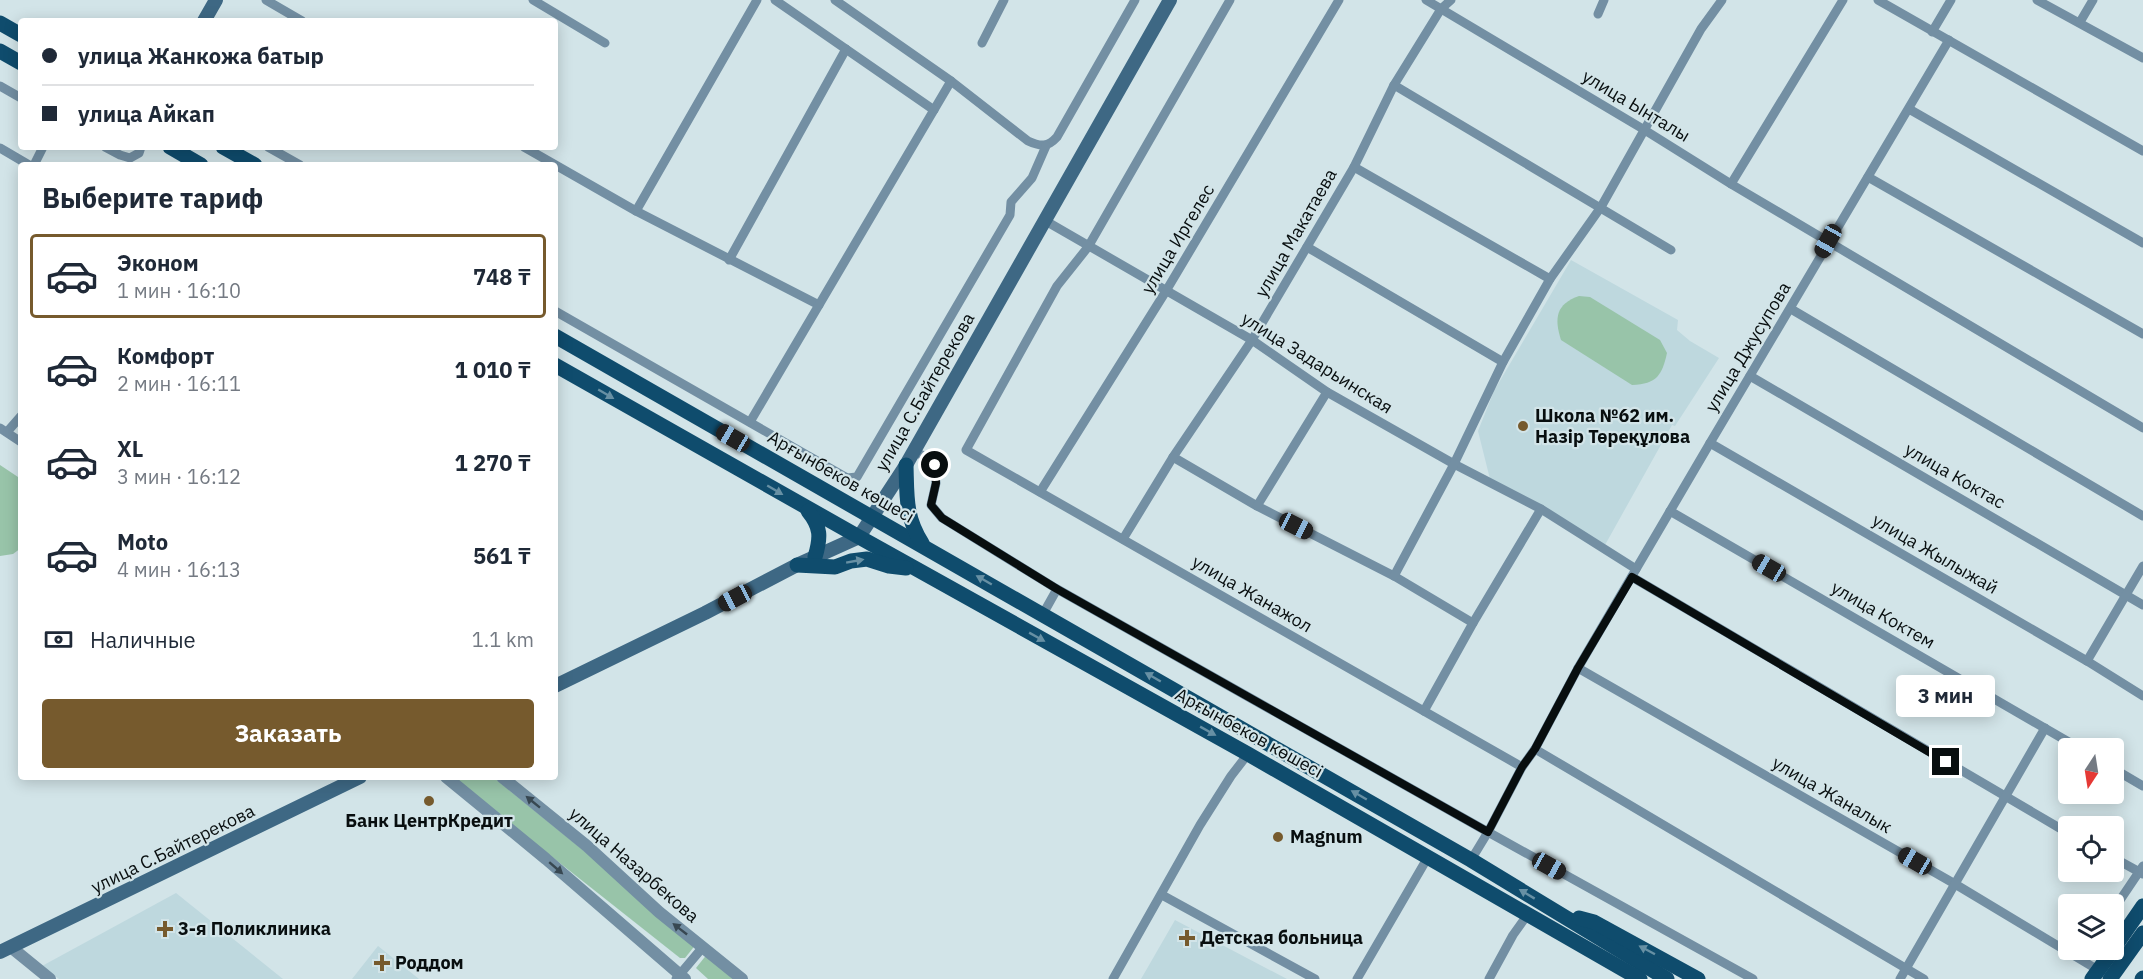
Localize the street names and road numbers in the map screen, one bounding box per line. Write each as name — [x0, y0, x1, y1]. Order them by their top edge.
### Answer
street label: улица Ынталы — [1578, 64, 1694, 147]
street label: улица Макатаева — [1249, 164, 1342, 301]
street label: улица Иргелес — [1136, 180, 1219, 298]
street label: улица Джусупова — [1700, 277, 1796, 416]
street label: улица Задарьинская — [1237, 307, 1397, 418]
street label: улица С.Байтерекова — [870, 308, 980, 475]
street label: Арғынбеков көшесі — [764, 425, 919, 528]
street label: улица Коктас — [1901, 437, 2010, 514]
street label: улица Жылыжай — [1868, 508, 2002, 599]
street label: улица Жанажол — [1188, 550, 1317, 637]
street label: улица Коктем — [1827, 576, 1939, 654]
street label: Арғынбеков көшесі — [1171, 682, 1327, 783]
street label: улица Жаналык — [1768, 751, 1896, 838]
street label: улица С.Байтерекова — [87, 799, 259, 898]
street label: улица Назарбекова — [565, 802, 704, 928]

